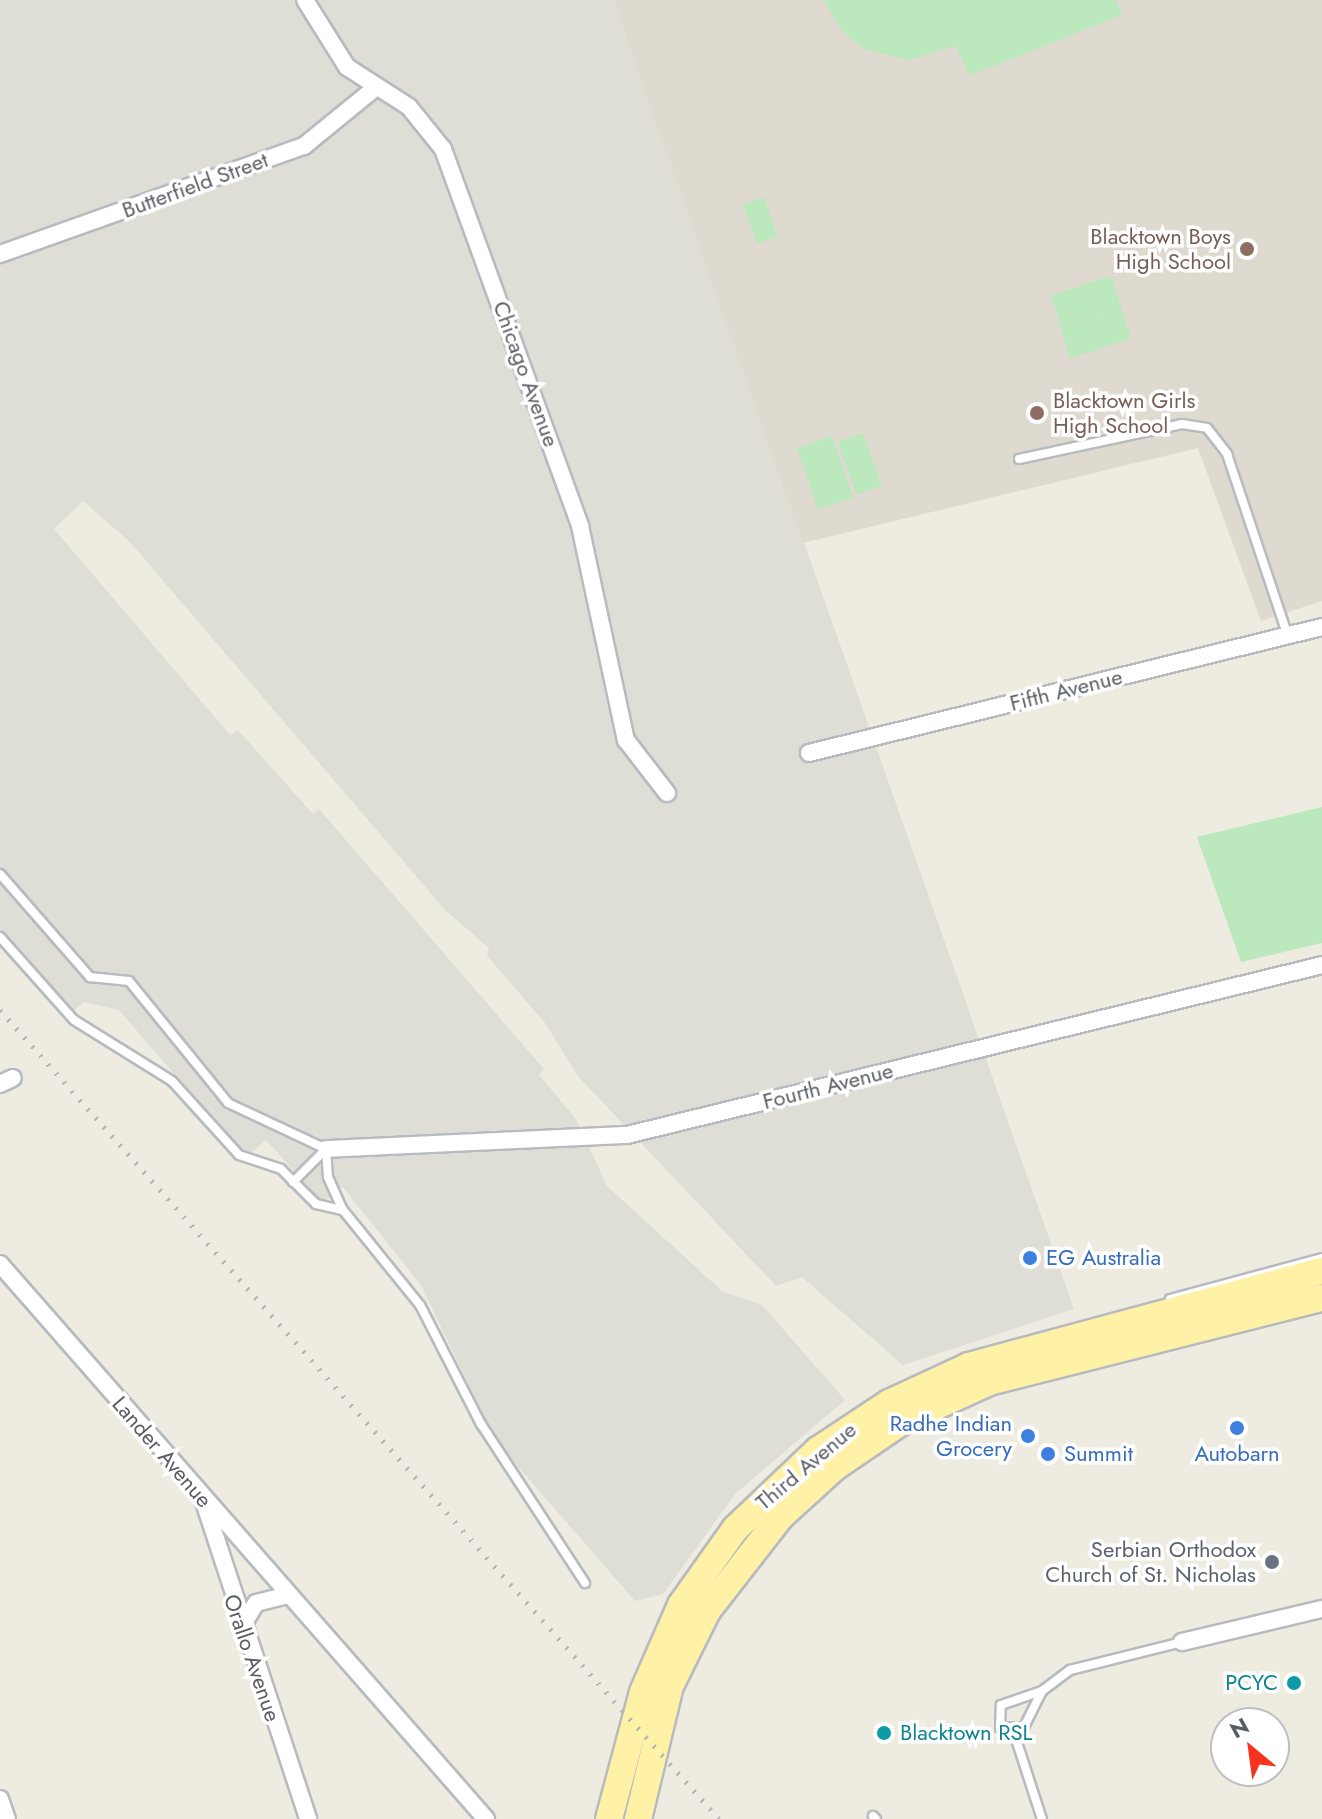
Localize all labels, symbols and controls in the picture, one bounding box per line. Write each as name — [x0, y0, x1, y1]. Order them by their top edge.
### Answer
street label: Butterfield Street — [118, 146, 272, 224]
place label: Blacktown Boys High School — [1090, 223, 1231, 274]
marker: Blacktown Boys High School — [1238, 240, 1256, 258]
street label: Chicago Avenue — [487, 298, 565, 450]
place label: Blacktown Girls High School — [1053, 387, 1195, 438]
marker: Blacktown Girls High School — [1028, 404, 1046, 422]
street label: Fifth Avenue — [1007, 663, 1125, 717]
street label: Fourth Avenue — [760, 1057, 896, 1115]
place label: EG Australia — [1046, 1245, 1161, 1271]
marker: EG Australia — [1021, 1249, 1039, 1267]
street label: Lander Avenue — [107, 1391, 217, 1513]
place label: Radhe Indian Grocery — [890, 1410, 1012, 1462]
street label: Third Avenue — [751, 1416, 861, 1516]
marker: Autobarn — [1228, 1419, 1246, 1437]
marker: Radhe Indian Grocery — [1019, 1427, 1037, 1445]
place label: Summit — [1064, 1441, 1133, 1467]
place label: Autobarn — [1194, 1441, 1280, 1467]
marker: Summit — [1039, 1445, 1057, 1463]
place label: Serbian Orthodox Church of St. Nicholas — [1045, 1536, 1256, 1588]
marker: Serbian Orthodox Church of St. Nicholas — [1263, 1553, 1281, 1571]
street label: Orallo Avenue — [218, 1591, 286, 1725]
place label: PCYC — [1225, 1670, 1278, 1696]
marker: PCYC — [1285, 1674, 1303, 1692]
north arrow — [1210, 1707, 1290, 1787]
text: N — [1224, 1710, 1255, 1746]
place label: Blacktown RSL — [900, 1720, 1032, 1746]
marker: Blacktown RSL — [875, 1724, 893, 1742]

